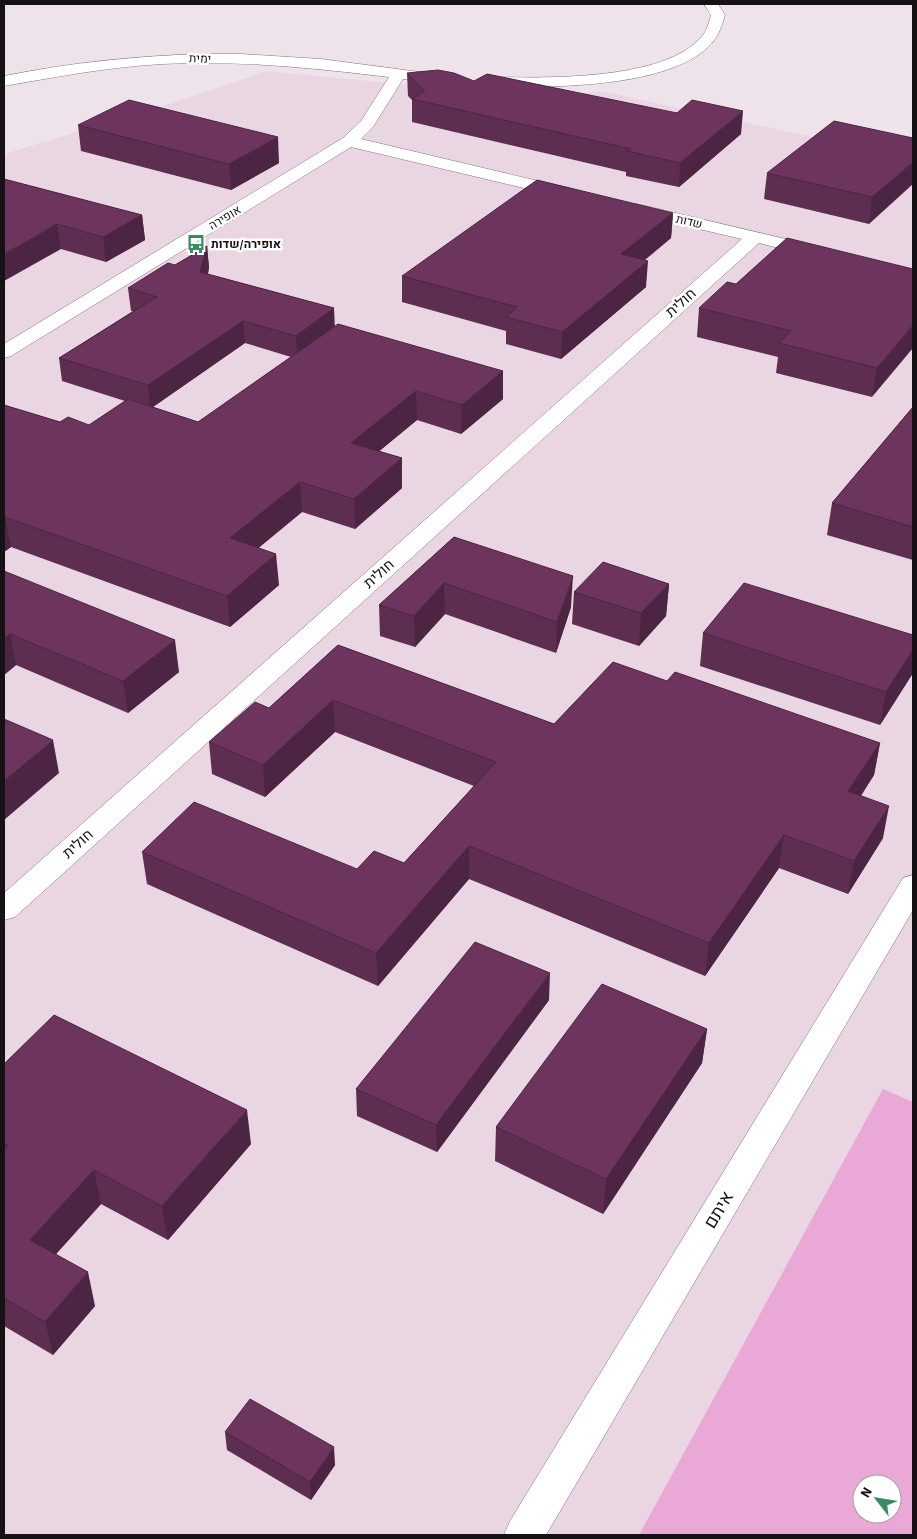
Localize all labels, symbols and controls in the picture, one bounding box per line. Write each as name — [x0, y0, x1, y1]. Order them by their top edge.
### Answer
street label: ימית — [189, 50, 211, 68]
street label: אופירה — [205, 201, 245, 234]
street label: שדות — [674, 211, 704, 233]
bus stop icon: אופירה/שדות — [185, 233, 207, 255]
place label: אופירה/שדות — [211, 236, 281, 253]
street label: חולית — [661, 283, 701, 323]
street label: חולית — [359, 554, 399, 594]
street label: חולית — [58, 824, 98, 864]
street label: איתם — [698, 1187, 740, 1233]
north arrow — [852, 1474, 902, 1524]
text: N — [856, 1484, 878, 1502]

